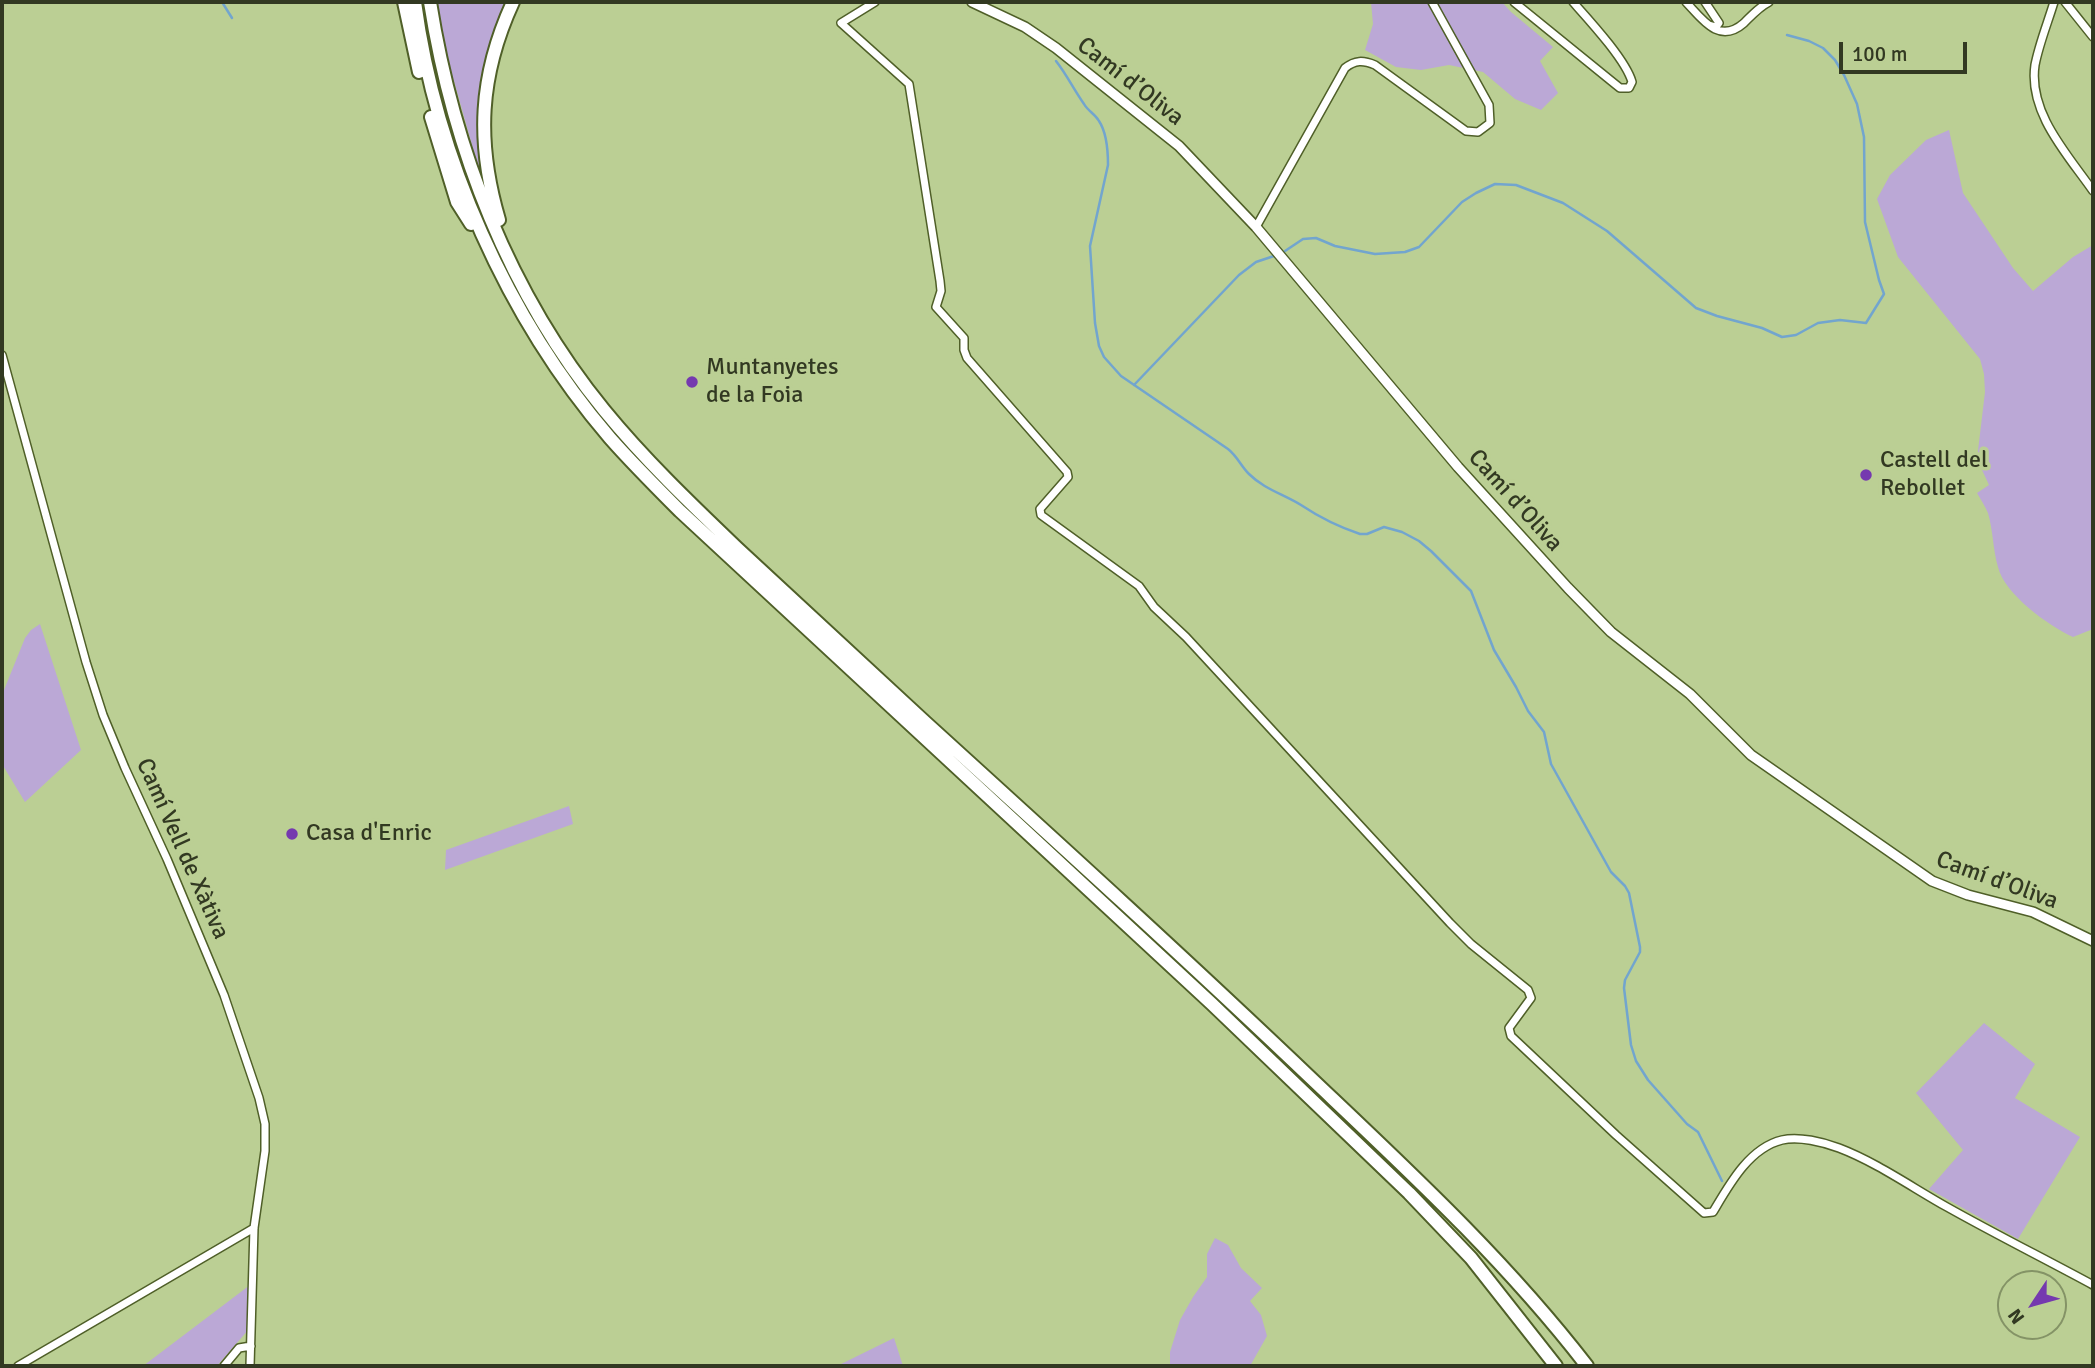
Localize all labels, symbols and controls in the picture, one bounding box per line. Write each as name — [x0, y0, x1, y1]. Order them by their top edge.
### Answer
scale bar — [1843, 28, 1971, 72]
street label: Camí d’Oliva — [1071, 31, 1189, 133]
text: 100 m — [1852, 41, 1907, 67]
place label: Muntanyetes de la Foia — [706, 354, 839, 410]
marker: Muntanyetes de la Foia — [684, 374, 700, 390]
street label: Camí d’Oliva — [1462, 444, 1568, 558]
place label: Castell del Rebollet — [1880, 447, 1988, 503]
marker: Castell del Rebollet — [1858, 467, 1874, 483]
street label: Camí Vell de Xàtiva — [129, 754, 235, 944]
place label: Casa d'Enric — [306, 820, 432, 848]
marker: Casa d'Enric — [284, 826, 300, 842]
street label: Camí d’Oliva — [1932, 846, 2062, 916]
north arrow — [1997, 1270, 2067, 1340]
text: N — [2003, 1304, 2030, 1329]

